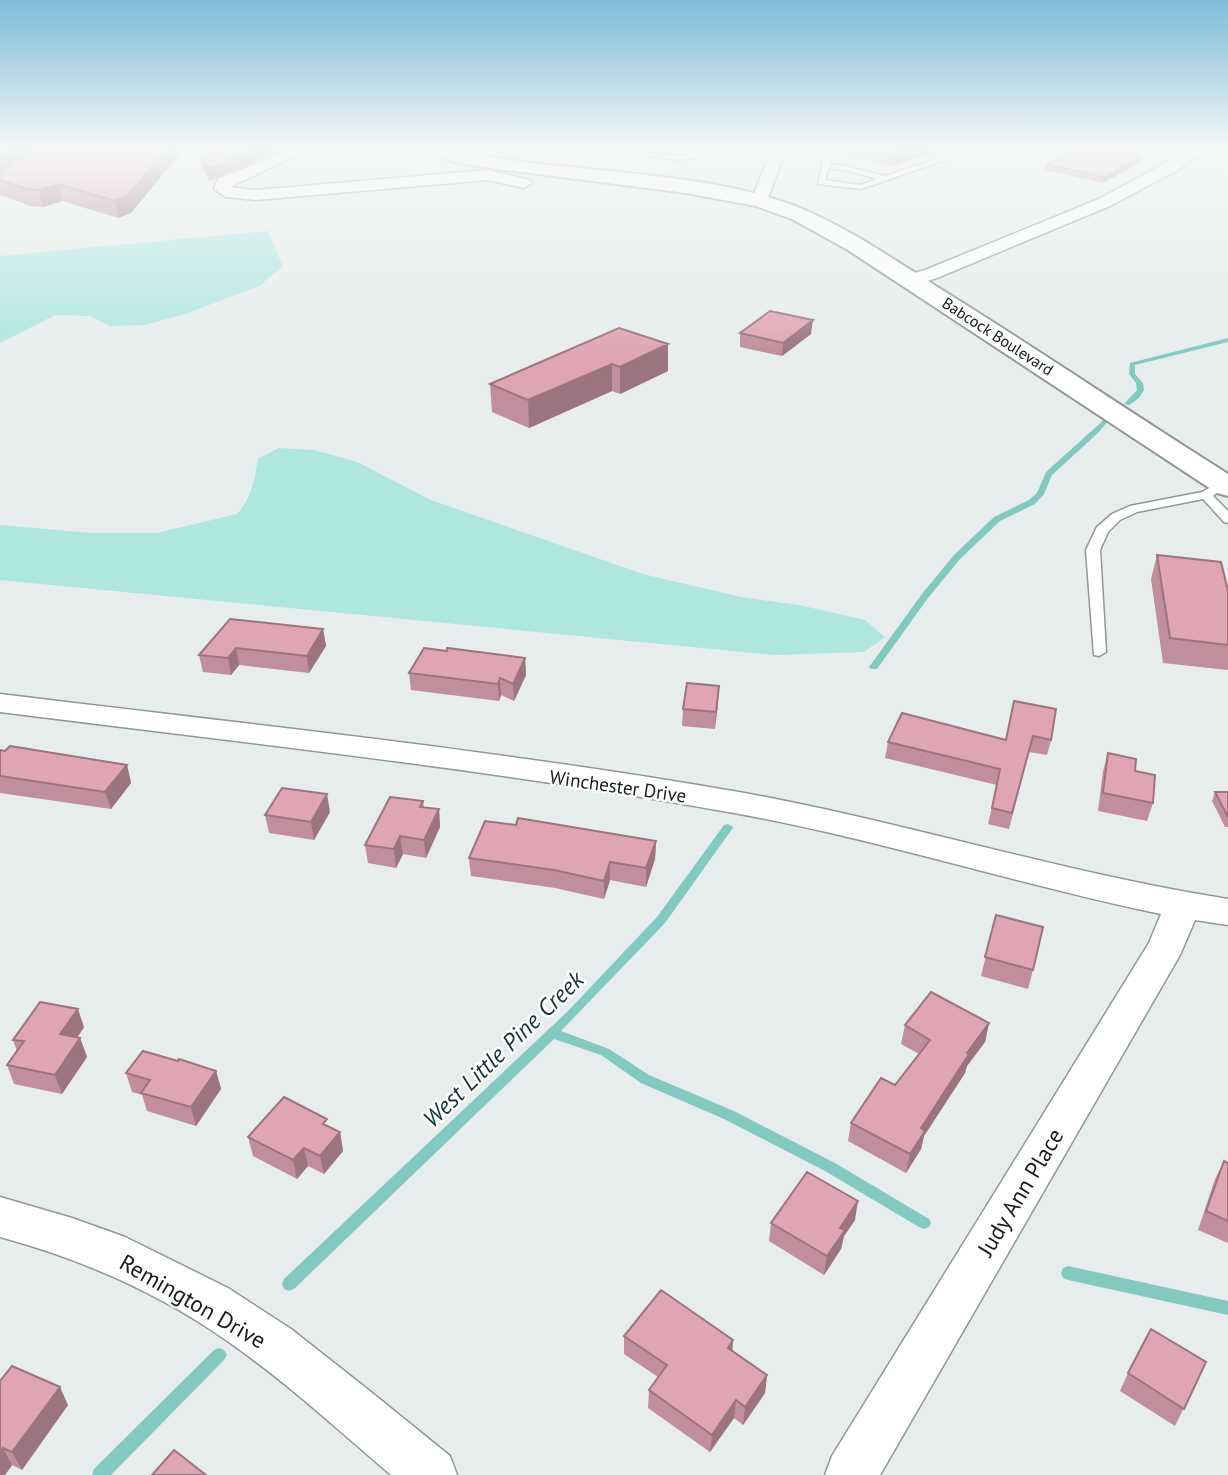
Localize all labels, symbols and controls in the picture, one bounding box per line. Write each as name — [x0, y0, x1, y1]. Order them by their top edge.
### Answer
street label: Babcock Boulevard — [939, 293, 1057, 379]
street label: Winchester Drive — [548, 765, 688, 807]
water label: West Little Pine Creek — [416, 963, 591, 1134]
street label: Judy Ann Place — [970, 1123, 1070, 1262]
street label: Remington Drive — [115, 1247, 271, 1355]

